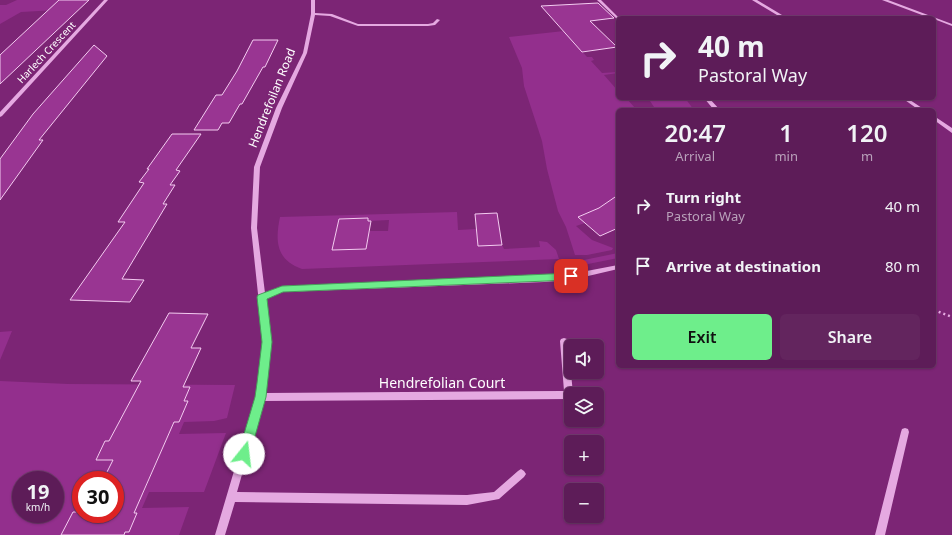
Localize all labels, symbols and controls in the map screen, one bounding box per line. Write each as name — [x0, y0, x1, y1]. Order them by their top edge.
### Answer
street label: Harlech Crescent — [14, 18, 79, 86]
text: 40 m — [698, 27, 765, 65]
icon: right — [632, 32, 684, 84]
street label: Hendrefoilan Road — [244, 46, 299, 150]
text: Pastoral Way — [698, 63, 807, 87]
text: 20:47 — [664, 116, 726, 149]
text: 1 — [779, 116, 793, 149]
text: 120 — [846, 116, 888, 149]
text: Arrival — [675, 147, 715, 165]
text: min — [774, 147, 798, 165]
text: m — [861, 147, 873, 165]
text: Turn right — [666, 187, 741, 207]
icon: right — [632, 195, 654, 217]
text: 40 m — [885, 196, 920, 216]
text: Pastoral Way — [666, 207, 745, 225]
icon: arrive — [632, 255, 654, 277]
text: Arrive at destination — [666, 256, 821, 276]
text: 80 m — [885, 256, 920, 276]
pin — [554, 259, 588, 293]
icon: arrive — [560, 265, 582, 287]
button: Exit — [632, 314, 772, 360]
button: Share — [780, 314, 920, 360]
map controls — [564, 339, 604, 523]
button: sound — [564, 339, 604, 379]
street label: Hendrefolian Court — [379, 373, 505, 392]
button: layers — [564, 387, 604, 427]
position arrow — [223, 433, 265, 475]
button: + — [564, 435, 604, 475]
speed limit sign: 30 — [72, 471, 124, 523]
text: 19 — [27, 478, 49, 505]
button: − — [564, 483, 604, 523]
text: km/h — [26, 500, 50, 514]

